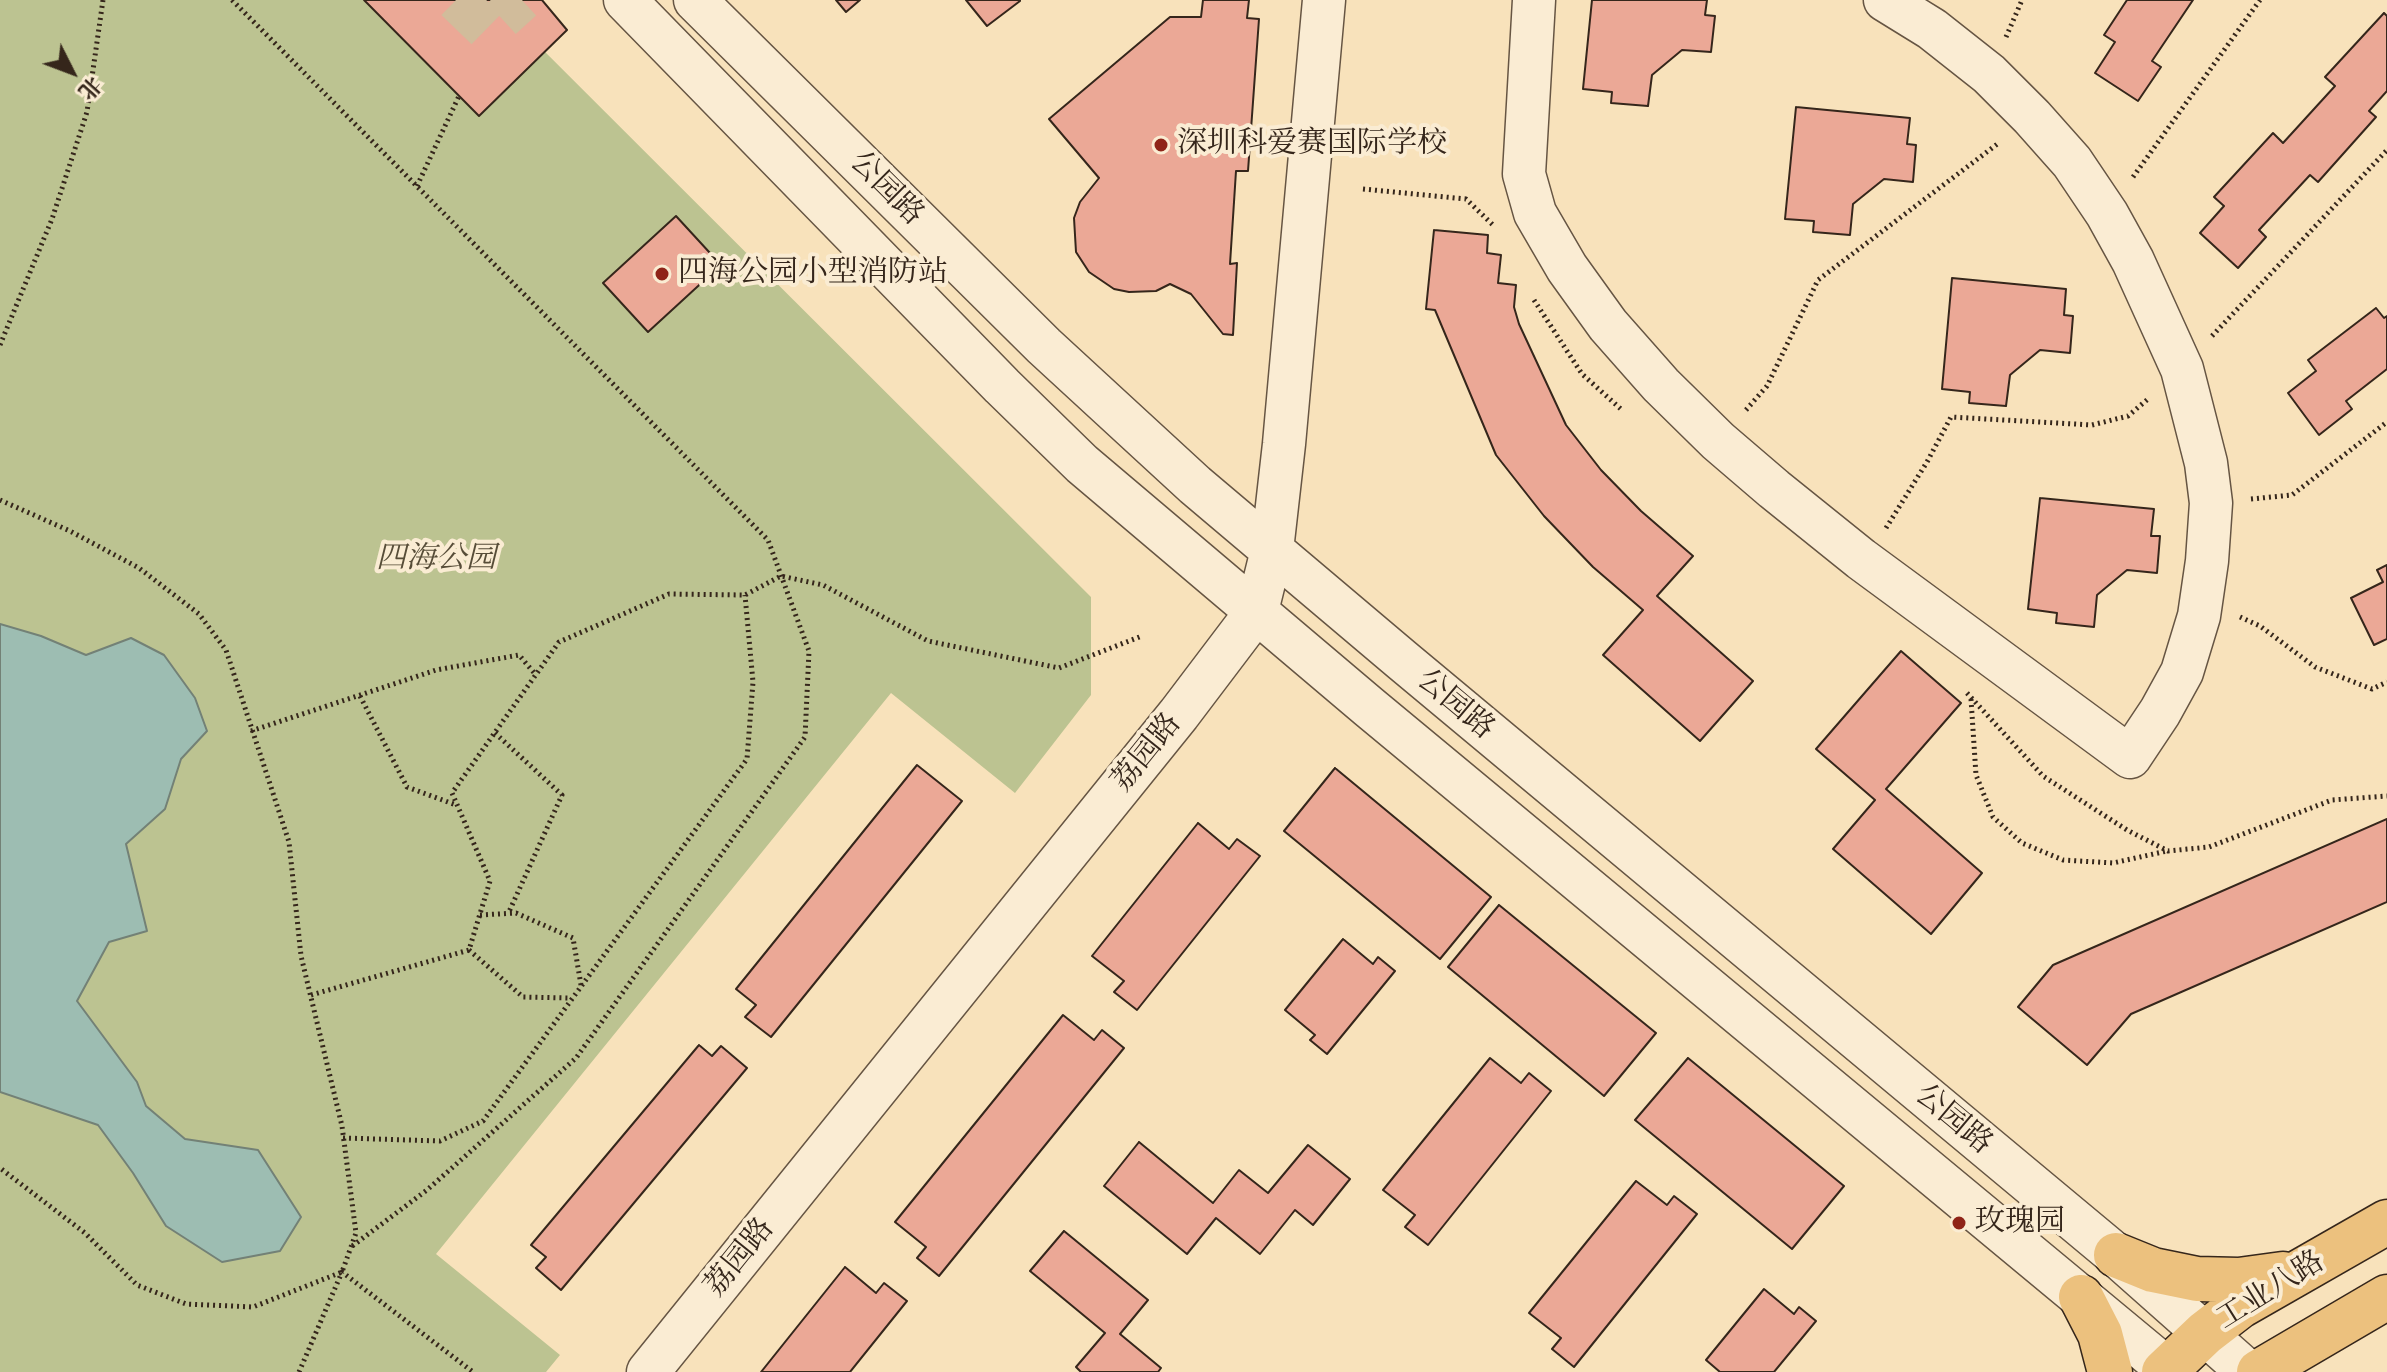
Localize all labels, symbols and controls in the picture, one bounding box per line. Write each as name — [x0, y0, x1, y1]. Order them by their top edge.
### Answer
north arrow — [32, 32, 112, 112]
text: 北 — [73, 71, 107, 105]
place label: 深圳科爱赛国际学校 — [1177, 127, 1447, 163]
marker: 深圳科爱赛国际学校 — [1152, 136, 1170, 154]
street label: 公园路 — [841, 144, 931, 234]
place label: 四海公园小型消防站 — [678, 256, 948, 292]
marker: 四海公园小型消防站 — [653, 265, 671, 283]
park label: 四海公园 — [376, 542, 496, 578]
street label: 公园路 — [1409, 662, 1501, 748]
street label: 荔园路 — [1105, 707, 1189, 799]
street label: 公园路 — [1907, 1077, 1999, 1163]
place label: 玫瑰园 — [1975, 1205, 2065, 1241]
street label: 荔园路 — [698, 1212, 782, 1304]
marker: 玫瑰园 — [1950, 1214, 1968, 1232]
street label: 工业八路 — [2211, 1244, 2331, 1338]

